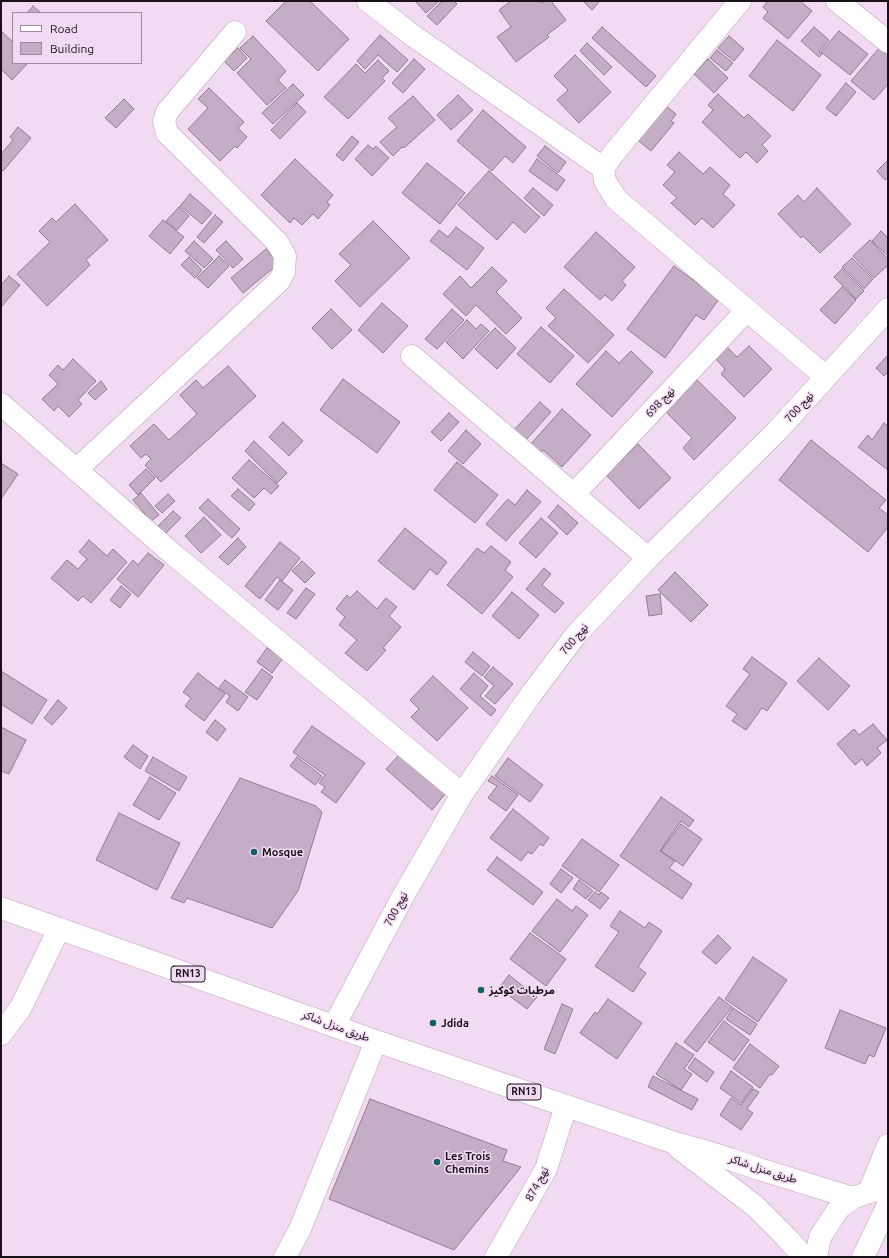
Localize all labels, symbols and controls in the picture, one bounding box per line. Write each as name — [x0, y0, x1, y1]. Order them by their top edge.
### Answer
legend — [12, 12, 142, 64]
text: Road — [50, 22, 78, 35]
text: Building — [50, 42, 94, 55]
street label: نهج 698 — [643, 384, 677, 420]
street label: نهج 700 — [782, 389, 816, 425]
street label: نهج 700 — [557, 621, 591, 657]
place label: Mosque — [262, 845, 303, 859]
marker: Mosque — [249, 847, 259, 857]
street label: نهج 700 — [382, 890, 410, 928]
road number: RN13 — [171, 966, 205, 982]
place label: مرطبات كوكيز — [489, 983, 555, 997]
marker: مرطبات كوكيز — [476, 985, 486, 995]
street label: طريق منزل شاكر — [300, 1008, 372, 1044]
place label: Jdida — [441, 1016, 469, 1030]
marker: Jdida — [428, 1018, 438, 1028]
road number: RN13 — [507, 1084, 541, 1100]
place label: Les Trois Chemins — [445, 1149, 490, 1175]
street label: طريق منزل شاكر — [727, 1152, 799, 1186]
marker: Les Trois Chemins — [432, 1157, 442, 1167]
street label: نهج 874 — [523, 1165, 551, 1203]

